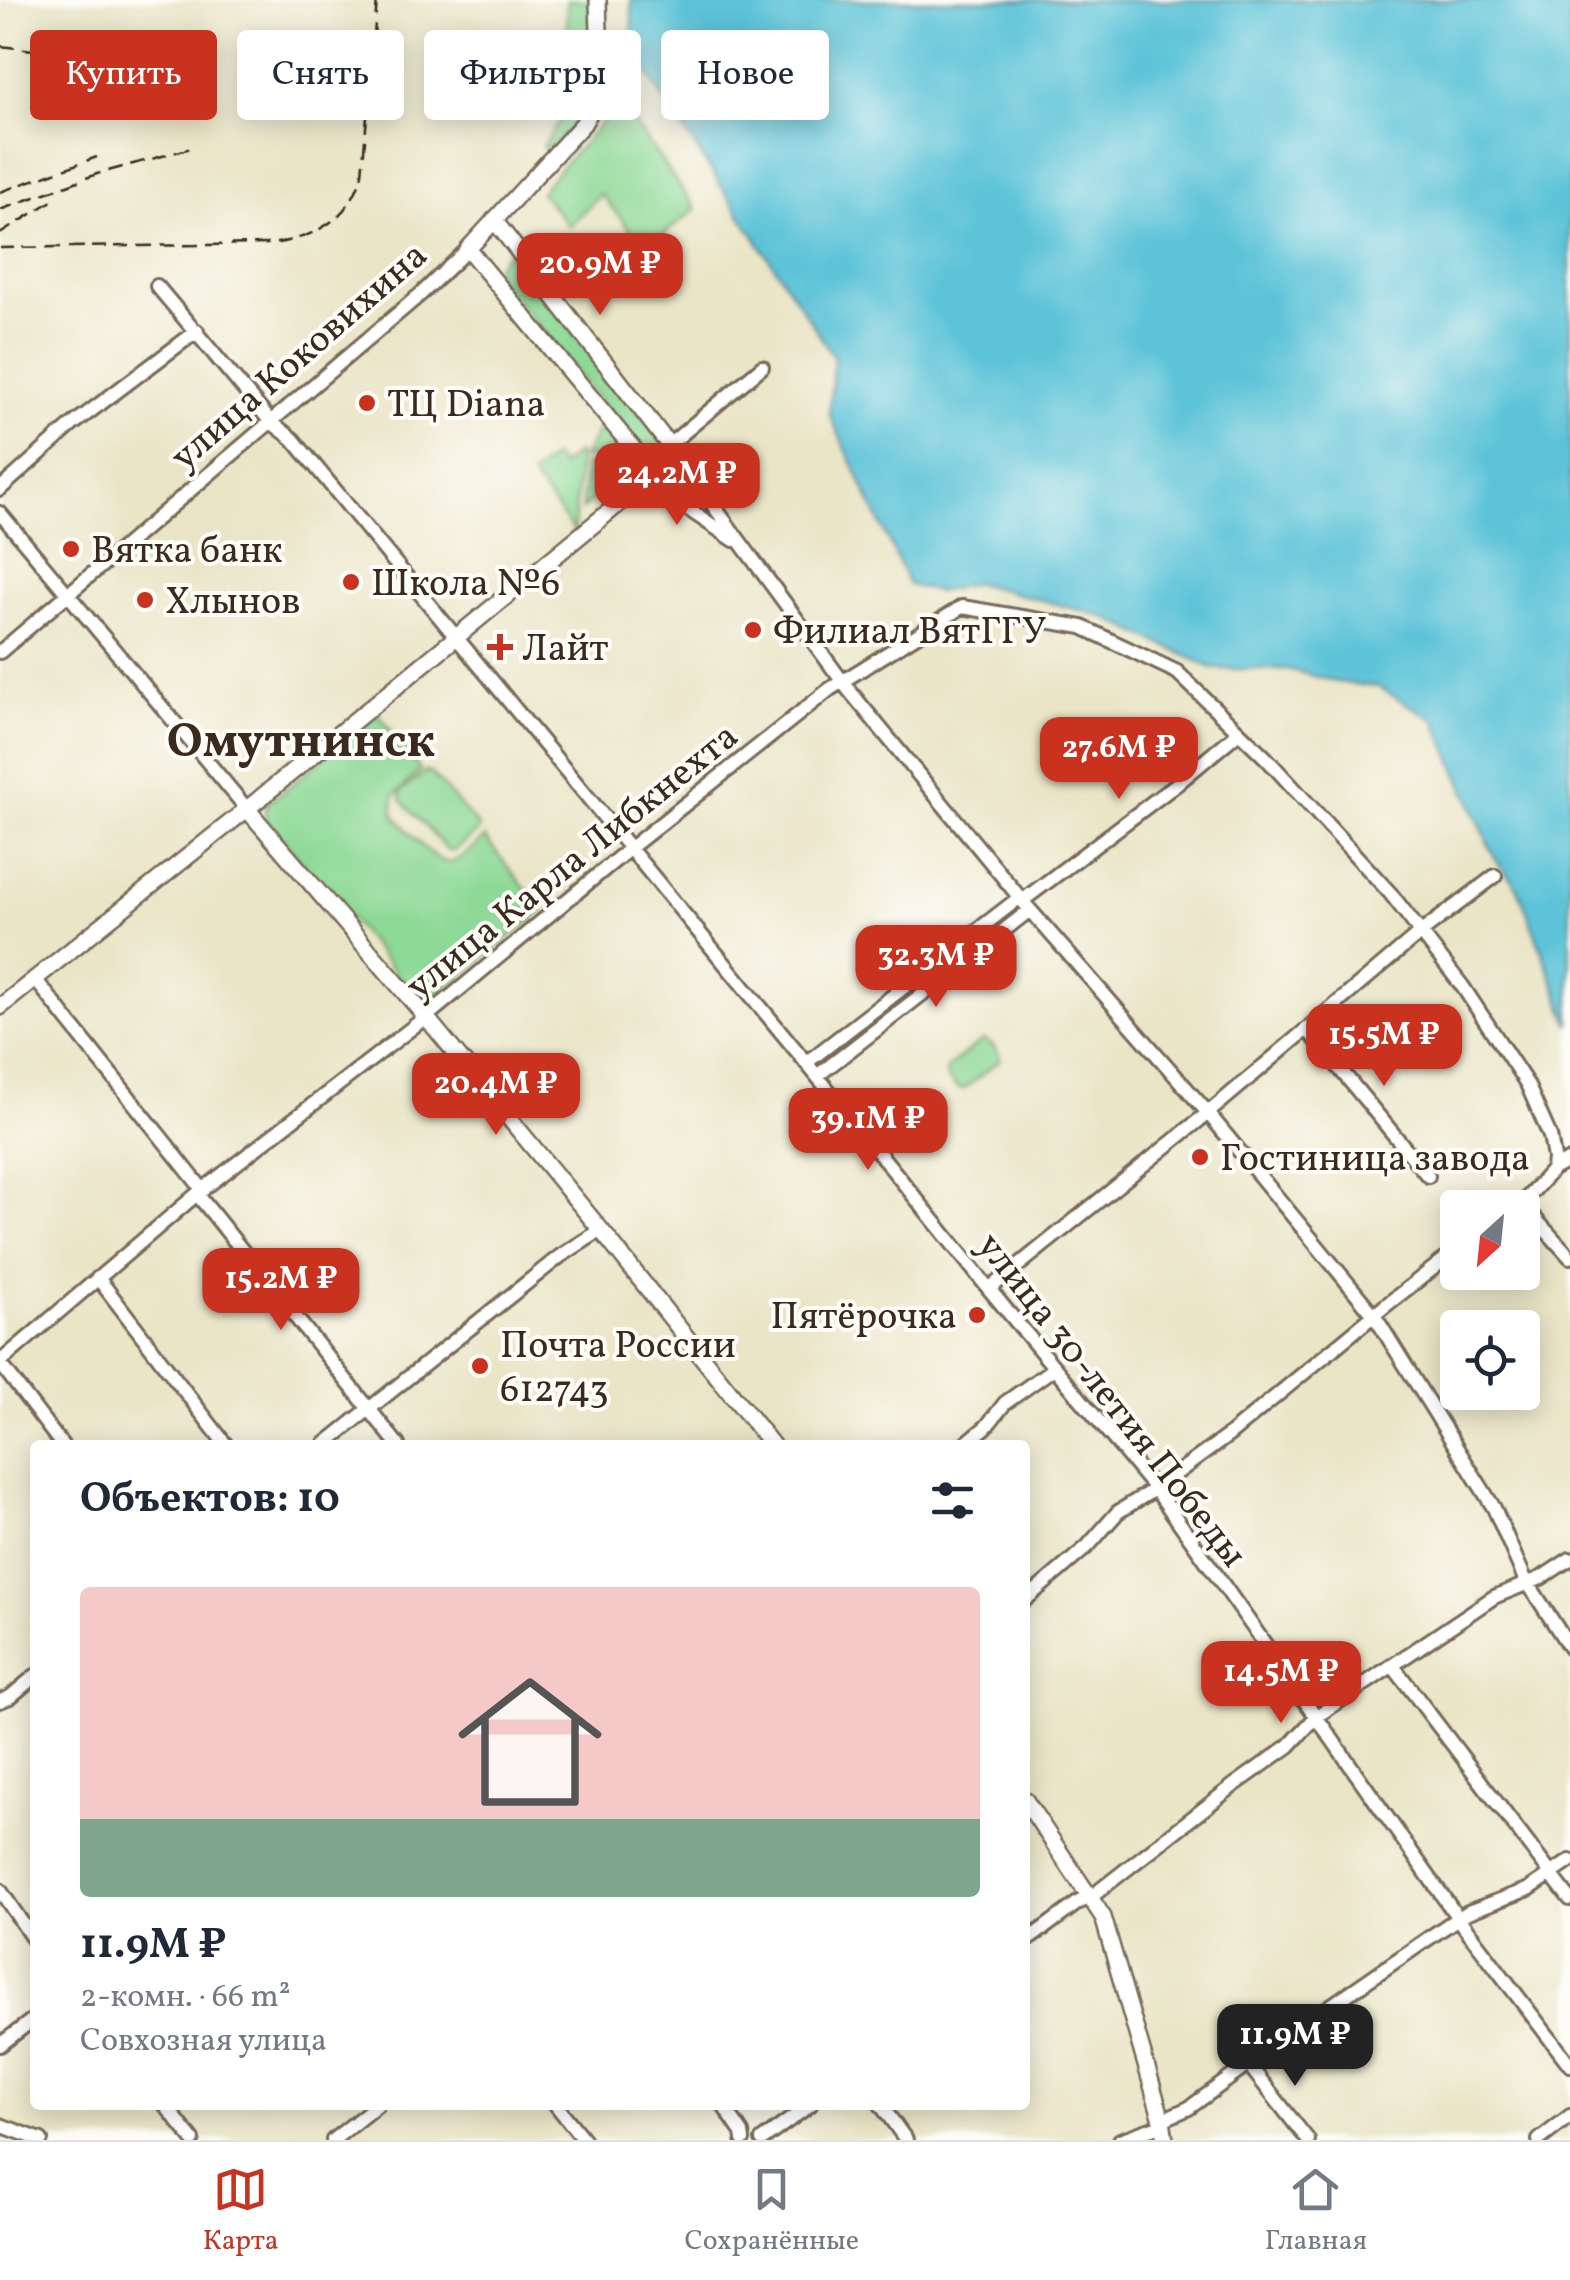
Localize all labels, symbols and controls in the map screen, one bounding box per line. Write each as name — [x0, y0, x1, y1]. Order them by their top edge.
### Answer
chip: Купить — [30, 30, 217, 120]
chip: Снять — [237, 30, 404, 120]
chip: Фильтры — [424, 30, 641, 120]
chip: Новое — [661, 30, 829, 120]
street label: улица Коковихина — [160, 231, 440, 484]
pin: 20.9M ₽ — [508, 233, 692, 318]
text: 20.9M ₽ — [539, 243, 661, 287]
place label: ТЦ Diana — [387, 380, 546, 433]
marker: ТЦ Diana — [356, 392, 378, 414]
pin: 24.2M ₽ — [585, 443, 769, 528]
text: 24.2M ₽ — [617, 453, 737, 497]
place label: Вятка банк — [91, 526, 283, 579]
marker: Вятка банк — [60, 538, 82, 560]
place label: Школа №6 — [371, 559, 560, 612]
marker: Школа №6 — [340, 571, 362, 593]
place label: Хлынов — [165, 577, 301, 630]
marker: Хлынов — [134, 589, 156, 611]
place label: Филиал ВятГГУ — [773, 607, 1047, 660]
marker: Филиал ВятГГУ — [742, 619, 764, 641]
place label: Лайт — [522, 624, 609, 677]
marker: Лайт — [487, 634, 513, 660]
district label: Омутнинск — [167, 710, 435, 777]
street label: улица Карла Либкнехта — [396, 712, 751, 1014]
pin: 27.6M ₽ — [1027, 717, 1211, 802]
text: 27.6M ₽ — [1062, 727, 1176, 771]
pin: 32.3M ₽ — [844, 925, 1028, 1010]
text: 32.3M ₽ — [877, 935, 995, 979]
pin: 15.5M ₽ — [1292, 1004, 1476, 1089]
text: 15.5M ₽ — [1328, 1014, 1440, 1058]
pin: 20.4M ₽ — [404, 1053, 588, 1138]
text: 20.4M ₽ — [434, 1063, 558, 1107]
pin: 39.1M ₽ — [776, 1088, 960, 1173]
text: 39.1M ₽ — [811, 1098, 925, 1142]
place label: Гостиница завода — [1220, 1134, 1530, 1187]
marker: Гостиница завода — [1189, 1146, 1211, 1168]
north arrow — [1440, 1190, 1540, 1290]
map controls — [1440, 1190, 1540, 1410]
street label: улица 30-летия Победы — [963, 1223, 1258, 1580]
pin: 15.2M ₽ — [189, 1248, 373, 1333]
text: 15.2M ₽ — [224, 1258, 338, 1302]
place label: Пятёрочка — [771, 1292, 957, 1345]
marker: Пятёрочка — [966, 1304, 988, 1326]
button: locate — [1440, 1310, 1540, 1410]
place label: Почта России 612743 — [500, 1321, 736, 1418]
marker: Почта России 612743 — [469, 1355, 491, 1377]
text: Объектов: 10 — [80, 1471, 340, 1530]
icon: filters — [925, 1473, 980, 1528]
pin: 14.5M ₽ — [1189, 1641, 1373, 1726]
text: 14.5M ₽ — [1223, 1651, 1339, 1695]
icon: home — [440, 1652, 620, 1832]
text: 11.9M ₽ — [80, 1917, 227, 1976]
text: 2-комн. · 66 m² — [80, 1976, 291, 2020]
pin: 11.9M ₽ — [1203, 2004, 1387, 2089]
text: 11.9M ₽ — [1239, 2014, 1351, 2058]
text: Совхозная улица — [80, 2020, 327, 2064]
tab: Карта — [203, 2162, 279, 2261]
tab: Сохранённые — [684, 2162, 859, 2261]
tab: Главная — [1265, 2162, 1367, 2261]

